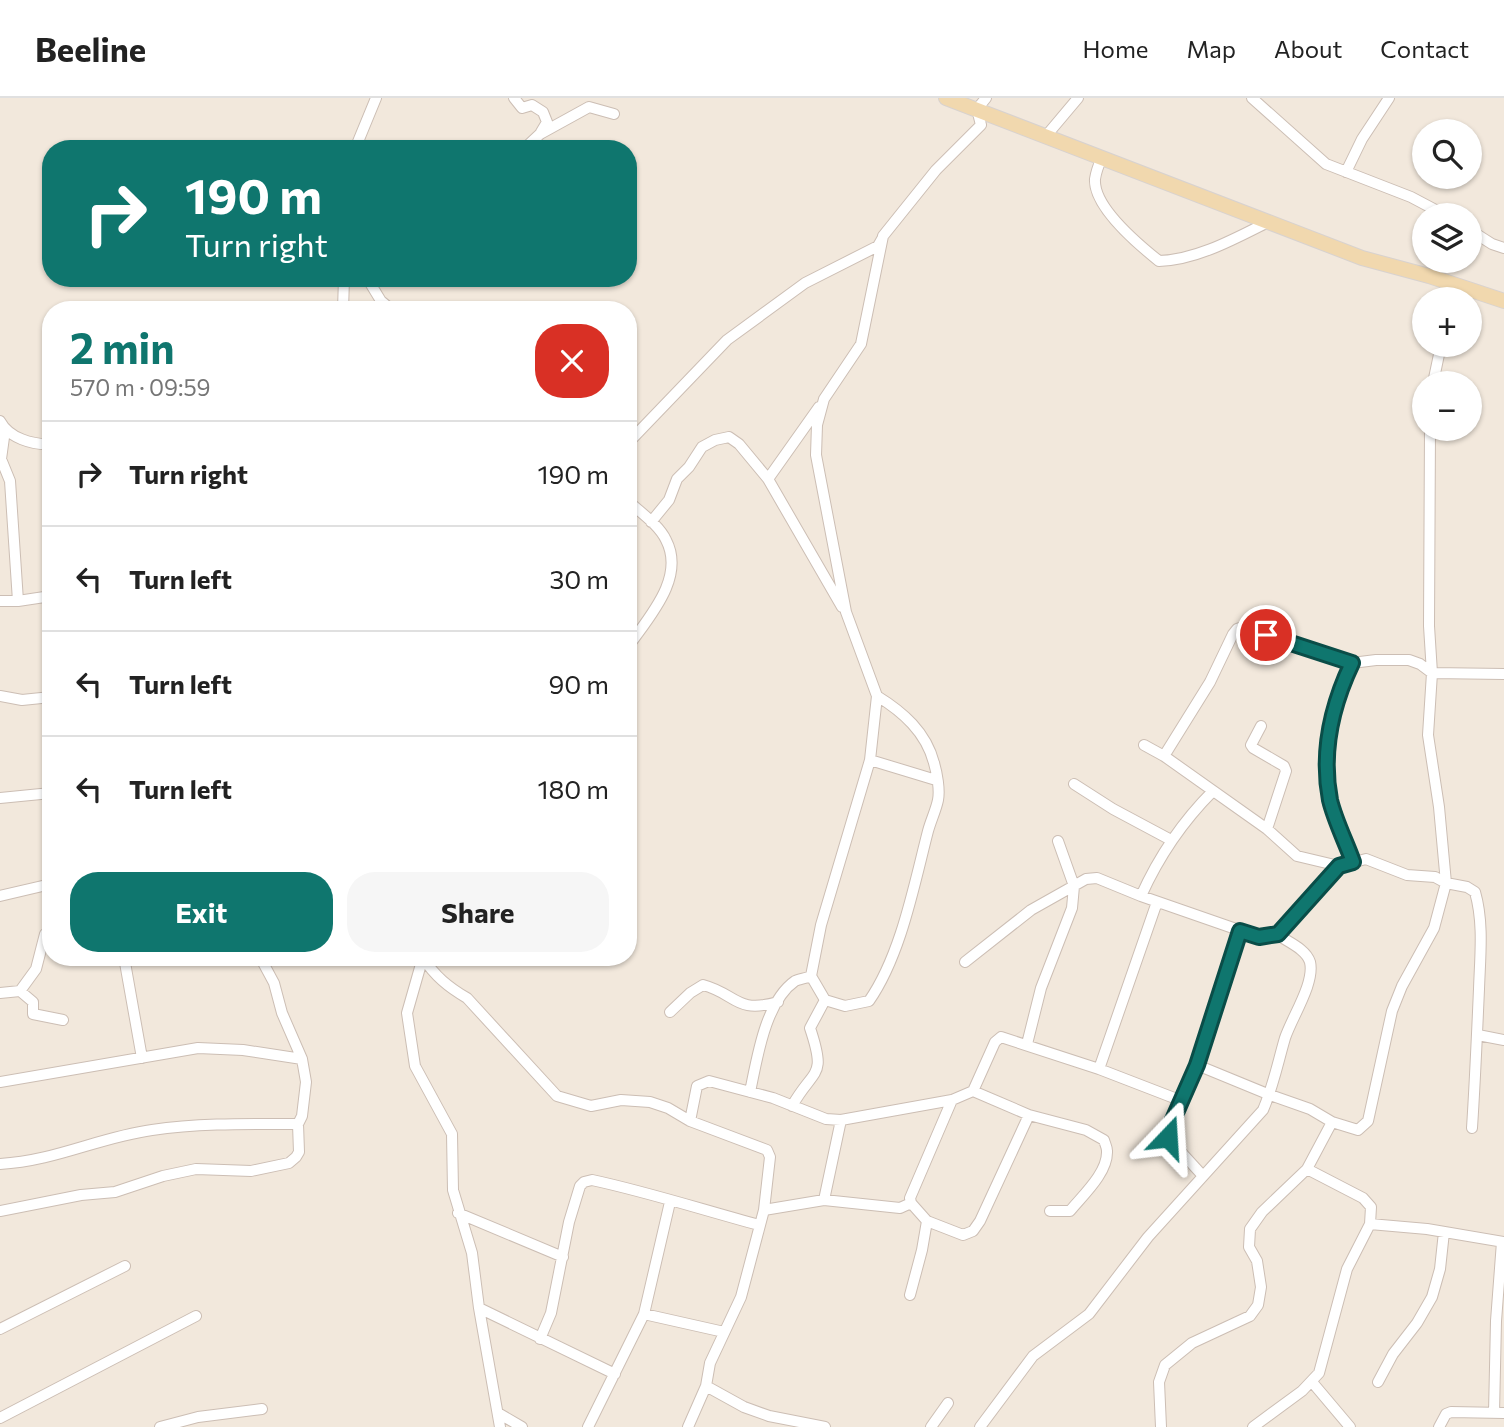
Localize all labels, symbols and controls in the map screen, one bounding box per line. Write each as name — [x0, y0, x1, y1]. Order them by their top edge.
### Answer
text: Beeline — [35, 28, 146, 69]
text: Home — [1083, 34, 1149, 63]
text: Map — [1187, 34, 1236, 63]
text: About — [1274, 34, 1342, 63]
text: Contact — [1380, 34, 1469, 63]
map controls — [1412, 119, 1482, 441]
button: search — [1412, 119, 1482, 189]
text: 190 m — [185, 164, 322, 224]
icon: right — [70, 168, 161, 259]
button: layers — [1412, 203, 1482, 273]
text: Turn right — [185, 224, 328, 264]
button: + — [1412, 287, 1482, 357]
text: 2 min — [70, 321, 175, 373]
button: close — [535, 324, 609, 398]
button: − — [1412, 371, 1482, 441]
text: 570 m · 09:59 — [70, 373, 211, 401]
icon: right — [70, 455, 108, 493]
text: Turn right — [129, 458, 248, 489]
text: 190 m — [537, 458, 609, 489]
icon: left — [70, 560, 108, 598]
text: Turn left — [129, 563, 232, 594]
text: 30 m — [550, 563, 609, 594]
pin — [1236, 605, 1296, 665]
icon: arrive — [1247, 616, 1285, 654]
icon: left — [70, 665, 108, 703]
text: Turn left — [129, 668, 232, 699]
text: 90 m — [549, 668, 609, 699]
icon: left — [70, 770, 108, 808]
text: Turn left — [129, 773, 232, 804]
text: 180 m — [537, 773, 609, 804]
button: Exit — [70, 872, 333, 952]
button: Share — [347, 872, 609, 952]
position arrow — [1131, 1100, 1205, 1174]

